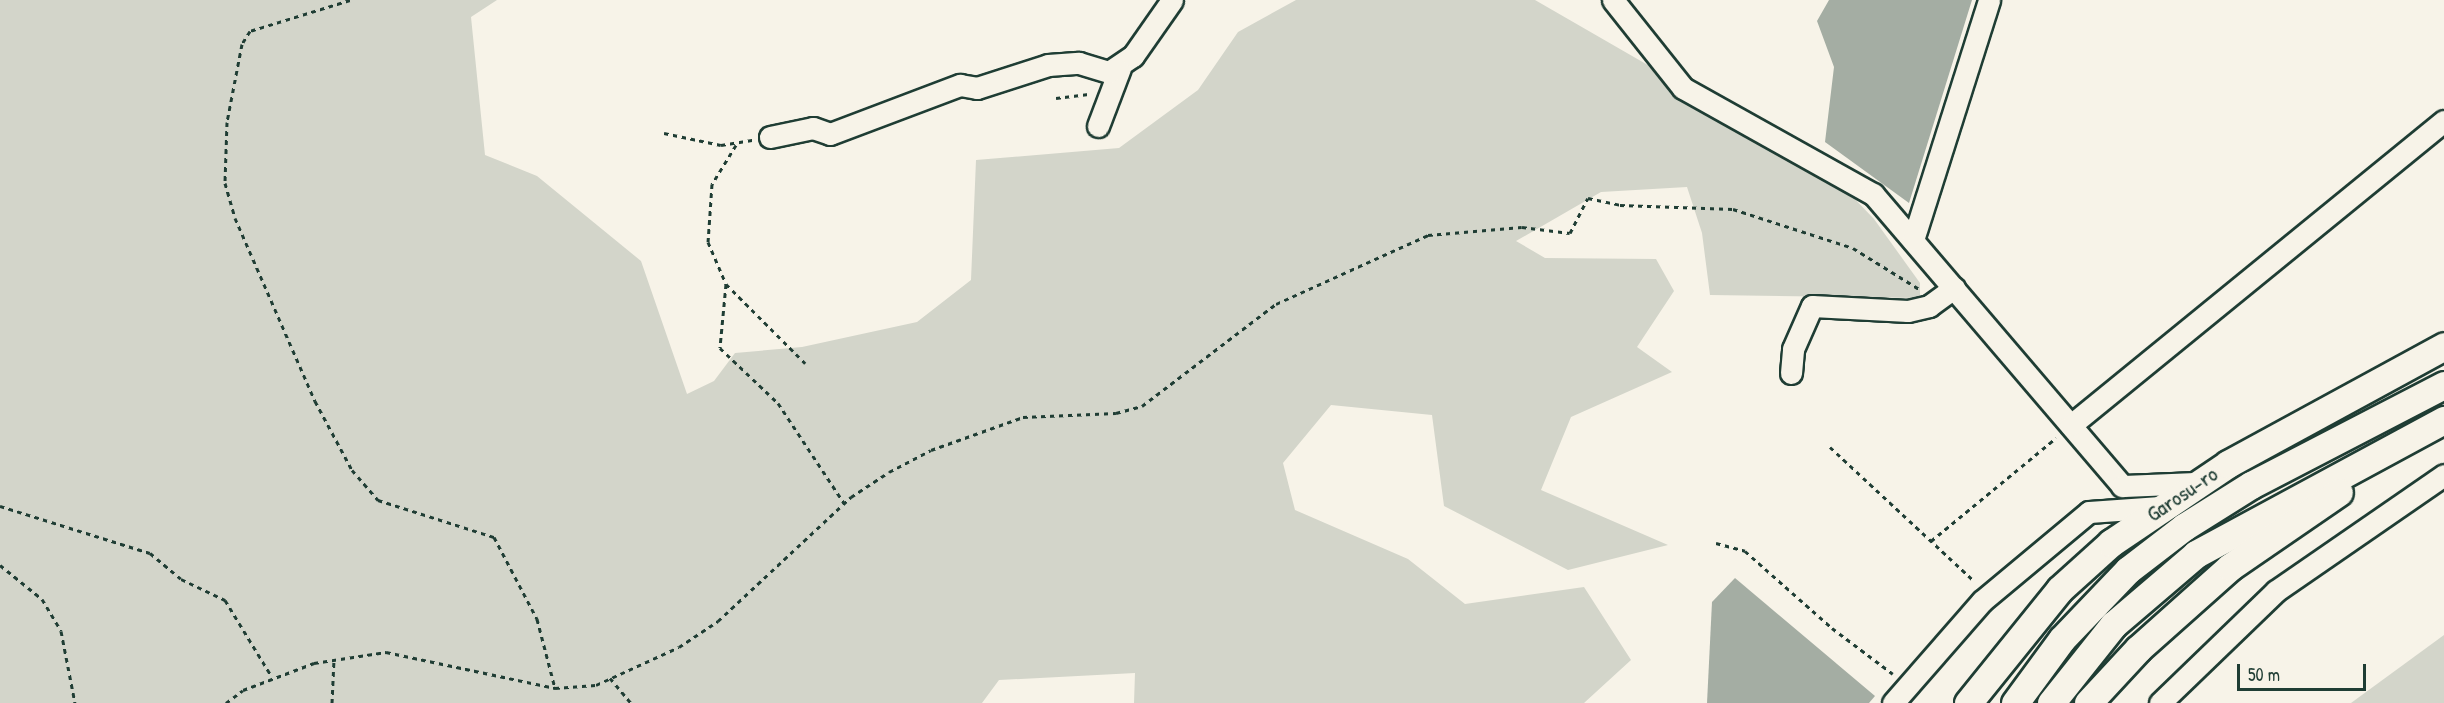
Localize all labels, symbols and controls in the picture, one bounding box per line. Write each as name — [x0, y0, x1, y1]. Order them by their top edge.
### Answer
street label: Garosu-ro — [2141, 461, 2223, 527]
scale bar — [2240, 652, 2369, 690]
text: 50 m — [2248, 662, 2280, 687]

